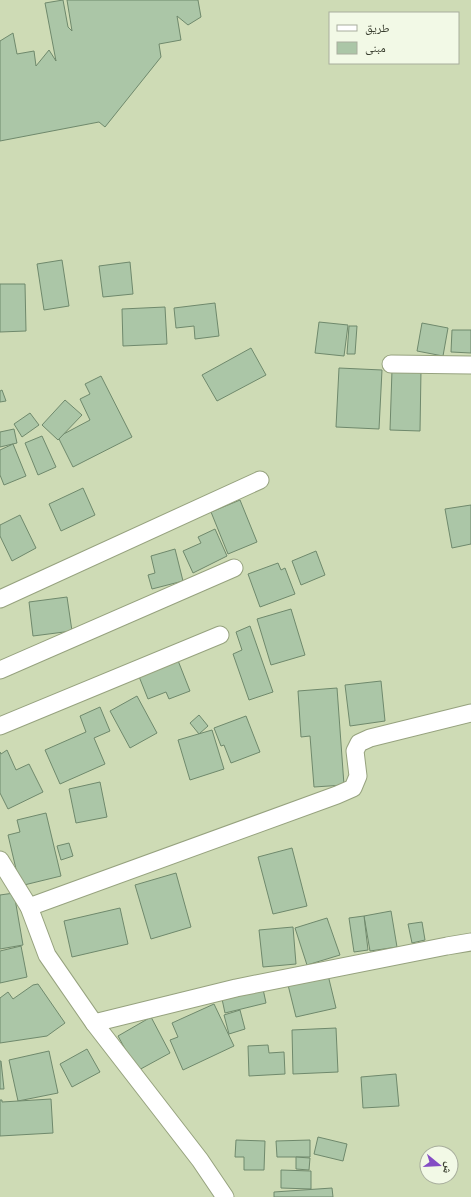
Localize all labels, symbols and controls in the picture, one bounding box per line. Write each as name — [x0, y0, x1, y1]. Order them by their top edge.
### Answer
legend — [329, 12, 459, 64]
text: طريق — [365, 19, 390, 37]
text: مبنى — [365, 39, 386, 57]
north arrow — [419, 1145, 459, 1185]
text: ش — [439, 1160, 458, 1176]

